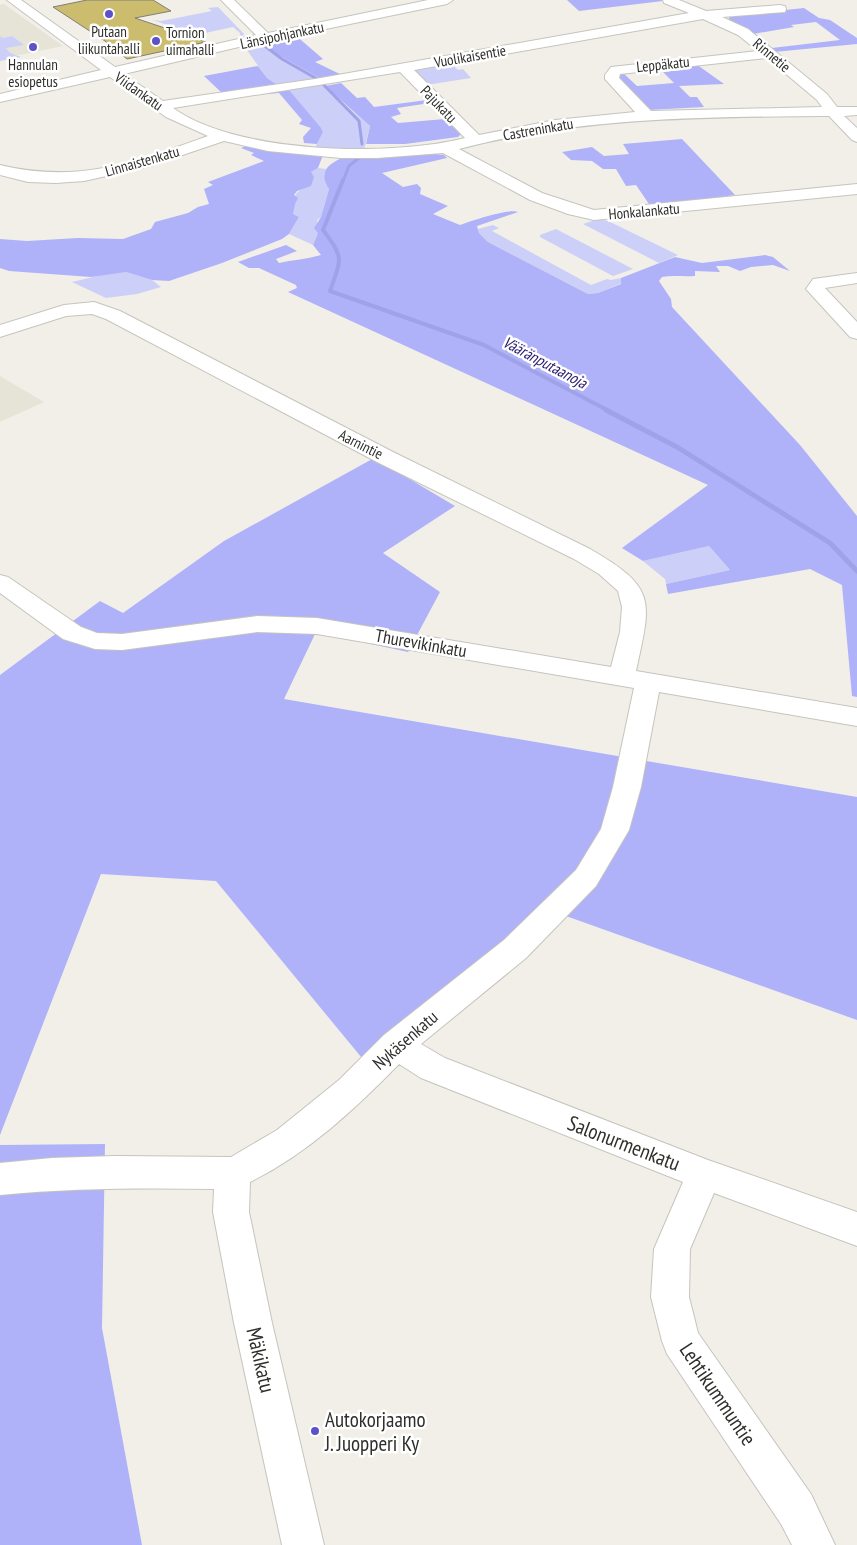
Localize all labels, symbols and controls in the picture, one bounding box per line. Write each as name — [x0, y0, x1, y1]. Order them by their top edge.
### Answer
marker: Putaan liikuntahalli — [103, 8, 115, 20]
street label: Länsipohjankatu — [238, 17, 326, 53]
place label: Putaan liikuntahalli — [78, 22, 140, 58]
place label: Tornion uimahalli — [166, 23, 214, 59]
street label: Rinnetie — [749, 34, 795, 76]
marker: Tornion uimahalli — [150, 35, 162, 47]
street label: Vuolikaisentie — [432, 40, 507, 72]
marker: Hannulan esiopetus — [27, 41, 39, 53]
street label: Leppäkatu — [636, 52, 690, 76]
place label: Hannulan esiopetus — [8, 55, 58, 91]
street label: Viidankatu — [110, 67, 167, 115]
street label: Pajukatu — [417, 81, 461, 127]
street label: Castreninkatu — [501, 113, 575, 145]
street label: Linnaistenkatu — [103, 141, 181, 181]
street label: Honkalankatu — [608, 198, 680, 224]
water label: Vääränputaanoja — [500, 331, 592, 393]
street label: Aarnintie — [336, 425, 386, 463]
street label: Thurevikinkatu — [373, 624, 469, 662]
street label: Nykäsenkatu — [368, 1005, 442, 1075]
street label: Salonurmenkatu — [564, 1109, 684, 1177]
street label: Mäkikatu — [240, 1325, 282, 1395]
street label: Lehtikummuntie — [674, 1338, 762, 1450]
place label: Autokorjaamo J. Juopperi Ky — [324, 1406, 426, 1457]
marker: Autokorjaamo J. Juopperi Ky — [309, 1425, 321, 1437]

